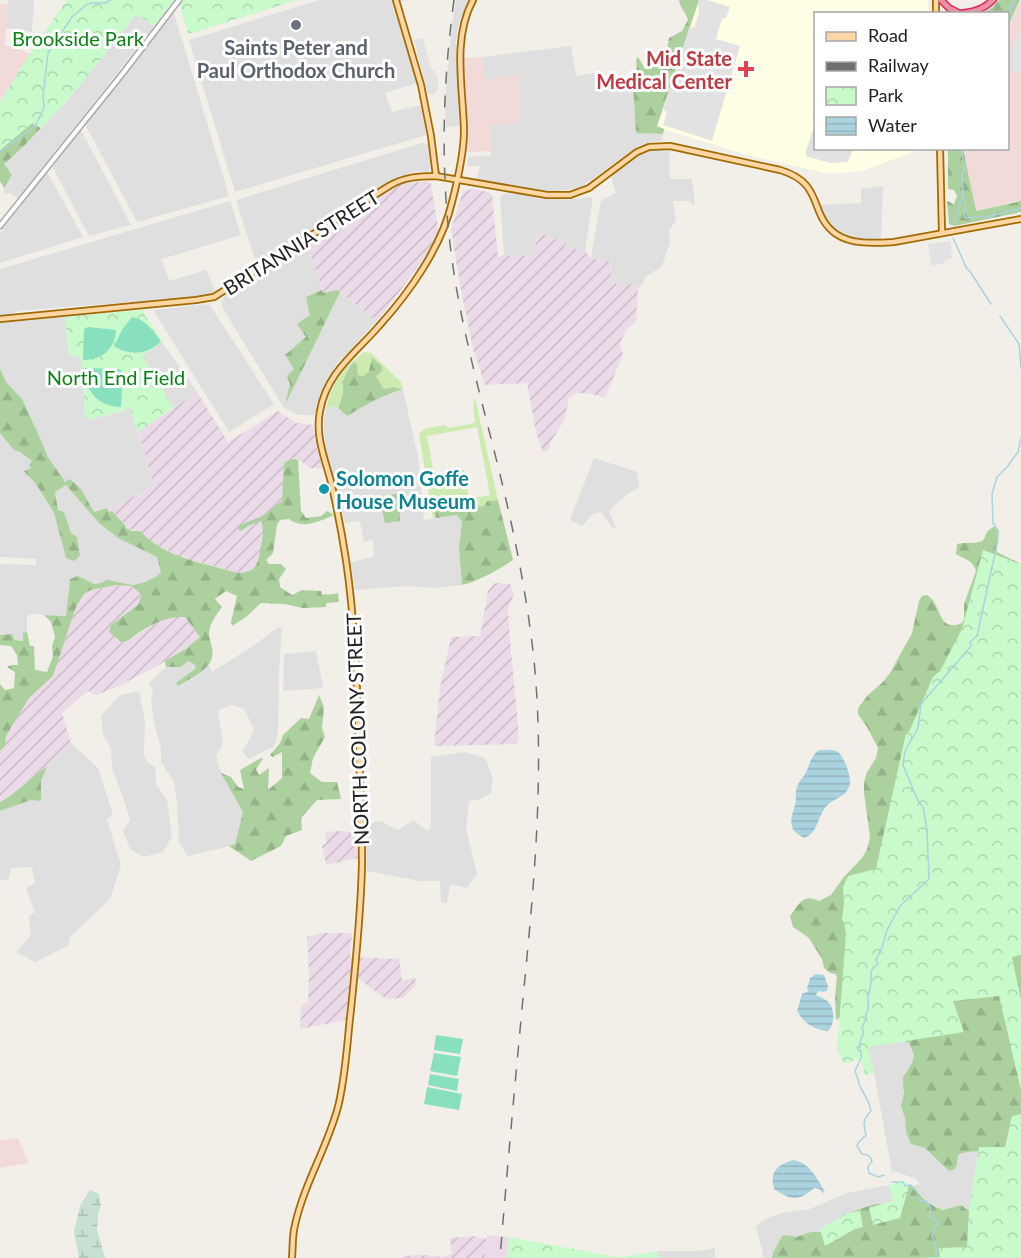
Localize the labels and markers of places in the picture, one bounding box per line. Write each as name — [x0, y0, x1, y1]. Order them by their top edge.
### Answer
marker: Saints Peter and Paul Orthodox Church — [289, 18, 303, 32]
place label: Saints Peter and Paul Orthodox Church — [197, 35, 395, 82]
place label: Mid State Medical Center — [596, 46, 733, 93]
marker: Mid State Medical Center — [737, 60, 755, 78]
place label: Solomon Goffe House Museum — [336, 466, 476, 513]
marker: Solomon Goffe House Museum — [317, 482, 331, 496]

